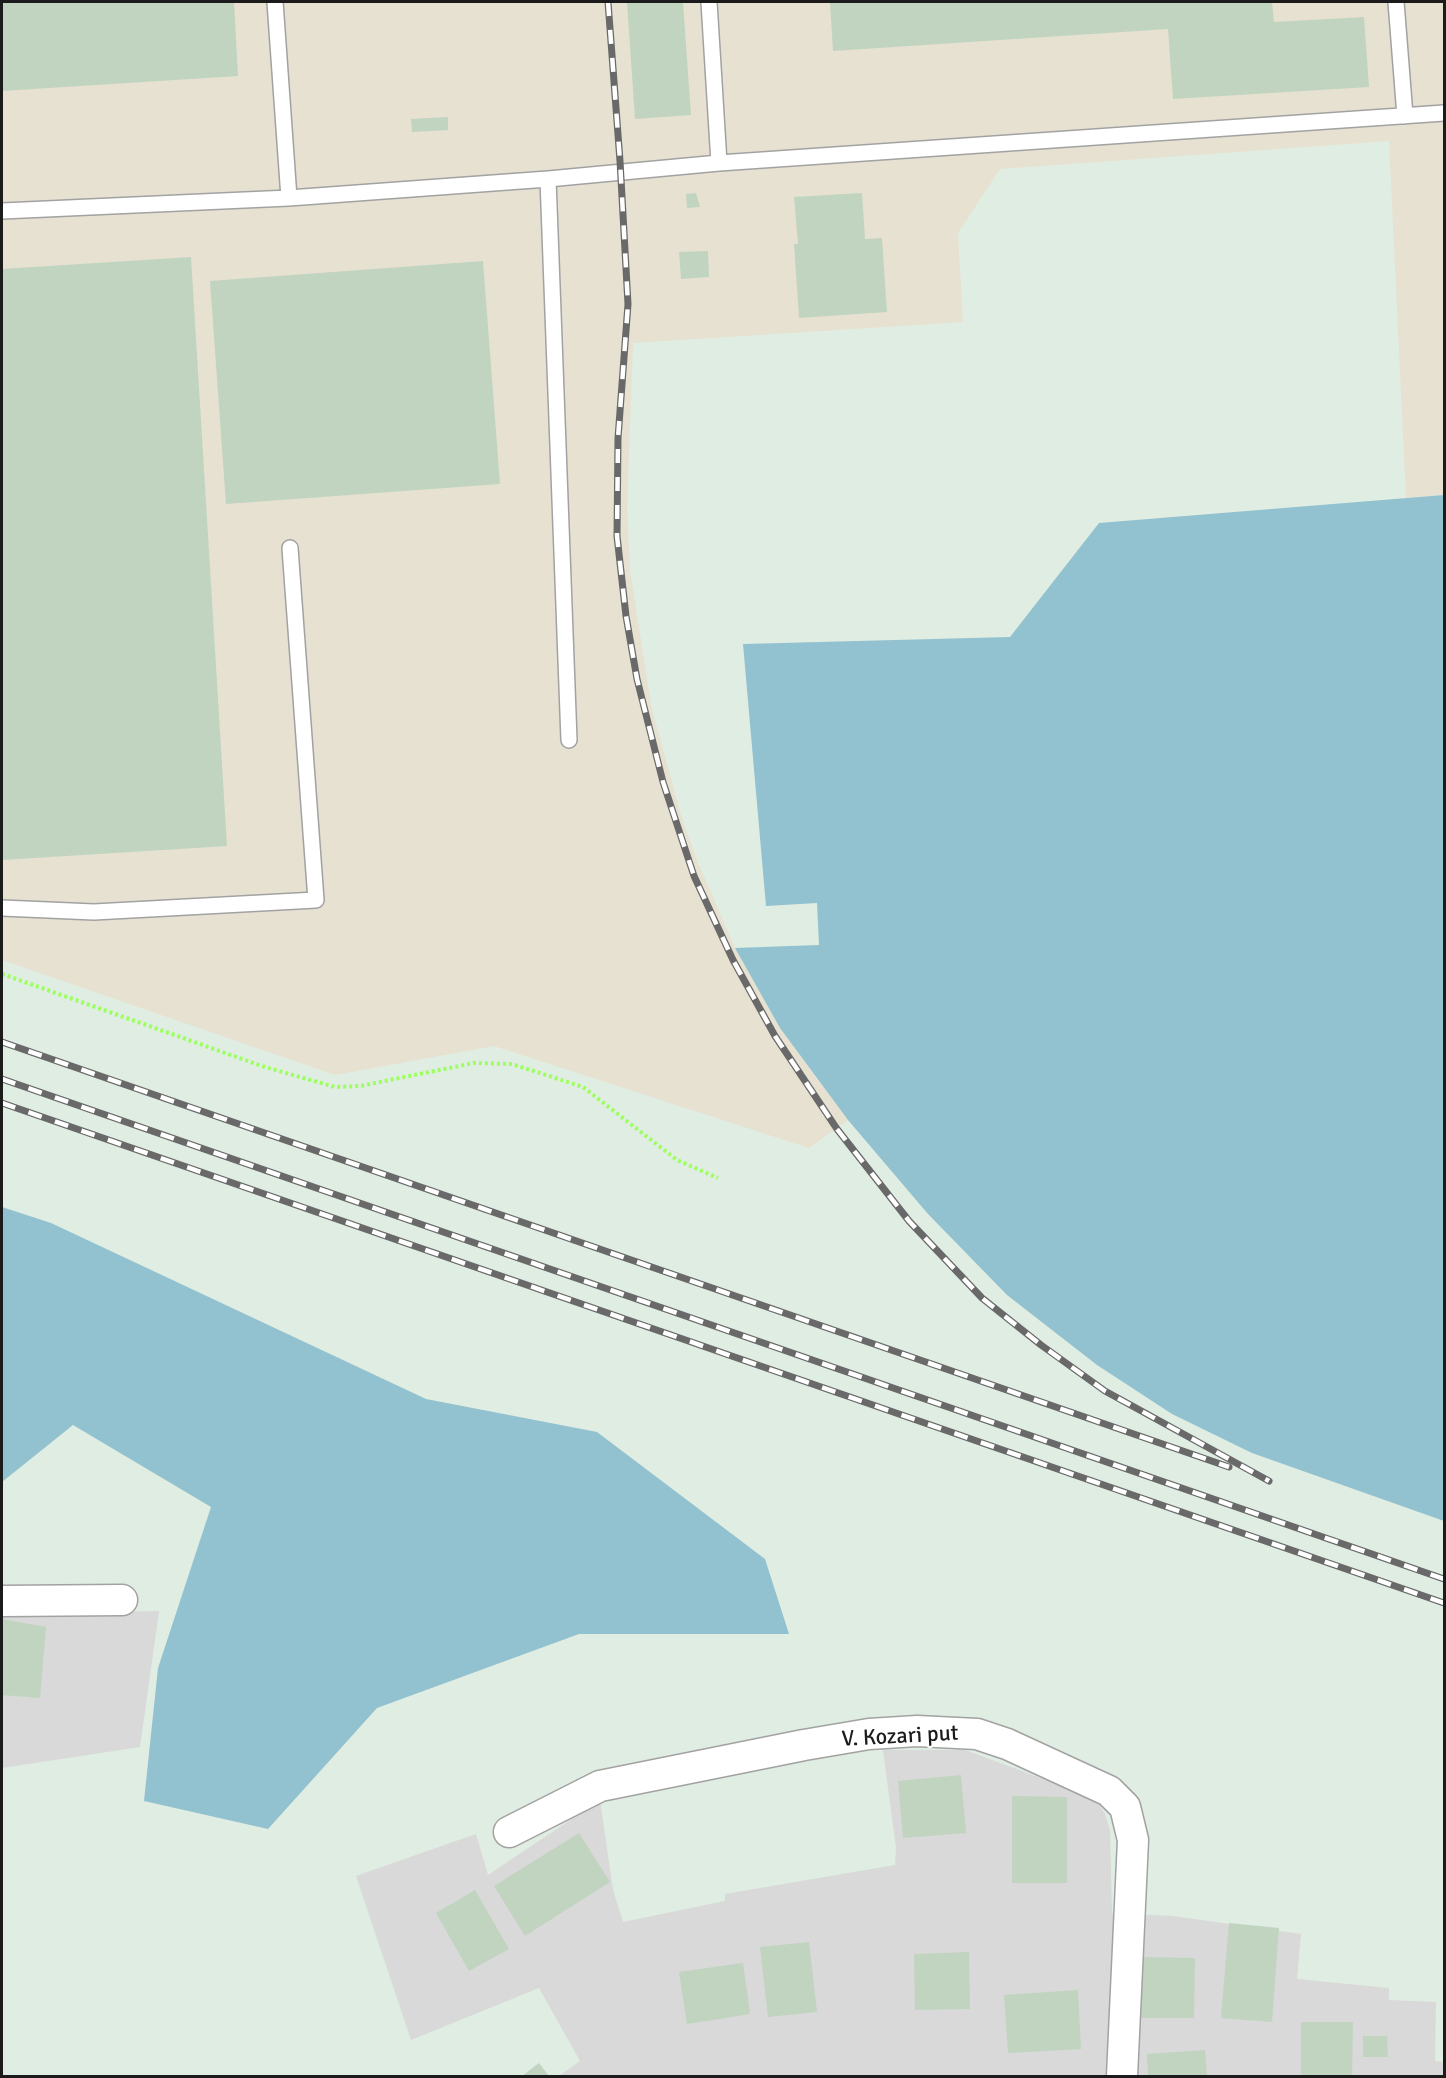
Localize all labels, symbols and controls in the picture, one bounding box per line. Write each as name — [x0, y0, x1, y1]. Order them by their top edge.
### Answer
street label: V. Kozari put — [841, 1721, 959, 1753]

